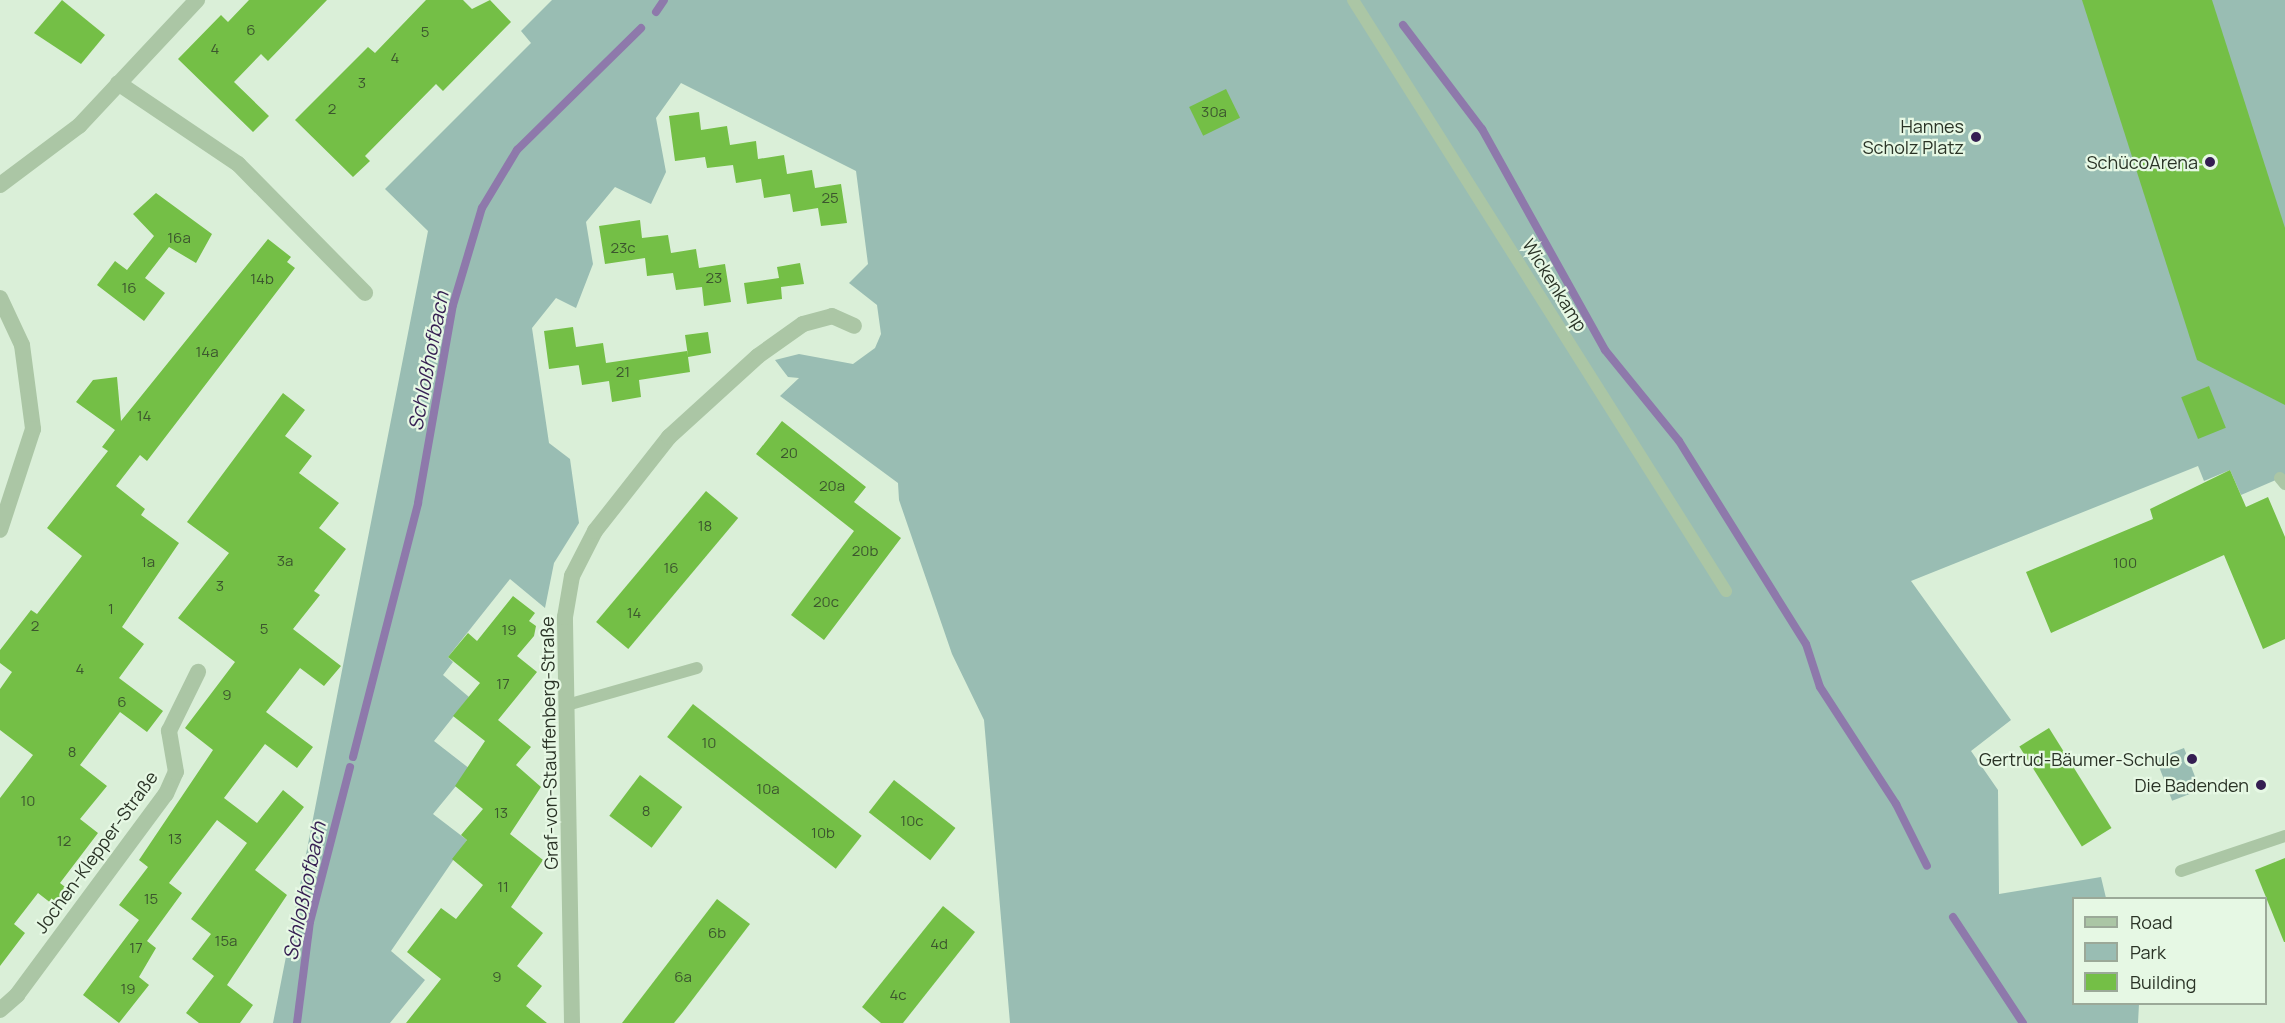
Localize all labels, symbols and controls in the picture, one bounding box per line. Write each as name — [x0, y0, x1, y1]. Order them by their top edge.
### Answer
house number: 6 — [246, 21, 256, 39]
house number: 5 — [421, 23, 429, 41]
house number: 4 — [211, 40, 219, 58]
house number: 4 — [391, 49, 399, 67]
house number: 3 — [358, 74, 366, 92]
house number: 2 — [328, 100, 336, 118]
house number: 30a — [1201, 103, 1227, 121]
place label: Hannes Scholz Platz — [1862, 116, 1964, 158]
marker: Hannes Scholz Platz — [1969, 130, 1983, 144]
place label: SchücoArena — [2086, 151, 2198, 173]
marker: SchücoArena — [2203, 155, 2217, 169]
house number: 25 — [821, 189, 839, 207]
house number: 16a — [167, 229, 191, 247]
street label: Wickenkamp — [1518, 235, 1592, 335]
house number: 23c — [610, 239, 636, 257]
house number: 23 — [706, 269, 722, 287]
house number: 14b — [250, 270, 274, 288]
house number: 16 — [121, 279, 137, 297]
water label: Schloßhofbach — [403, 289, 453, 433]
house number: 14a — [195, 343, 219, 361]
house number: 21 — [616, 363, 630, 381]
house number: 14 — [137, 407, 151, 425]
house number: 20 — [780, 444, 798, 462]
house number: 20a — [819, 477, 845, 495]
house number: 18 — [698, 517, 712, 535]
house number: 20b — [852, 542, 878, 560]
house number: 3a — [277, 552, 293, 570]
house number: 1a — [141, 553, 155, 571]
house number: 100 — [2113, 554, 2137, 572]
house number: 16 — [663, 559, 679, 577]
house number: 3 — [216, 577, 224, 595]
house number: 20c — [813, 593, 839, 611]
house number: 1 — [108, 600, 114, 618]
house number: 14 — [627, 604, 641, 622]
street label: Graf-von-Stauffenberg-Straße — [536, 616, 562, 870]
house number: 2 — [31, 617, 39, 635]
house number: 5 — [260, 620, 268, 638]
house number: 19 — [501, 621, 517, 639]
house number: 4 — [76, 660, 84, 678]
house number: 17 — [496, 675, 510, 693]
house number: 9 — [222, 686, 232, 704]
house number: 6 — [117, 693, 127, 711]
house number: 10 — [702, 734, 716, 752]
house number: 8 — [68, 743, 76, 761]
place label: Gertrud-Bäumer-Schule — [1979, 748, 2180, 770]
marker: Gertrud-Bäumer-Schule — [2185, 752, 2199, 766]
street label: Jochen-Klepper-Straße — [30, 767, 162, 937]
place label: Die Badenden — [2134, 774, 2249, 796]
marker: Die Badenden — [2254, 778, 2268, 792]
house number: 10a — [756, 780, 780, 798]
house number: 10 — [21, 792, 35, 810]
house number: 8 — [642, 802, 650, 820]
house number: 13 — [494, 804, 508, 822]
house number: 10c — [900, 812, 924, 830]
water label: Schloßhofbach — [278, 820, 330, 962]
house number: 10b — [811, 824, 835, 842]
house number: 13 — [168, 830, 182, 848]
house number: 12 — [57, 832, 71, 850]
house number: 11 — [497, 878, 509, 896]
house number: 15 — [144, 890, 158, 908]
legend — [2072, 897, 2267, 1005]
text: Road — [2130, 910, 2173, 934]
house number: 6b — [708, 924, 726, 942]
house number: 15a — [215, 932, 237, 950]
house number: 4d — [930, 935, 948, 953]
house number: 17 — [129, 939, 143, 957]
text: Park — [2130, 940, 2166, 964]
house number: 9 — [492, 968, 502, 986]
house number: 6a — [674, 968, 692, 986]
text: Building — [2130, 970, 2196, 994]
house number: 19 — [120, 980, 136, 998]
house number: 4c — [889, 986, 907, 1004]

